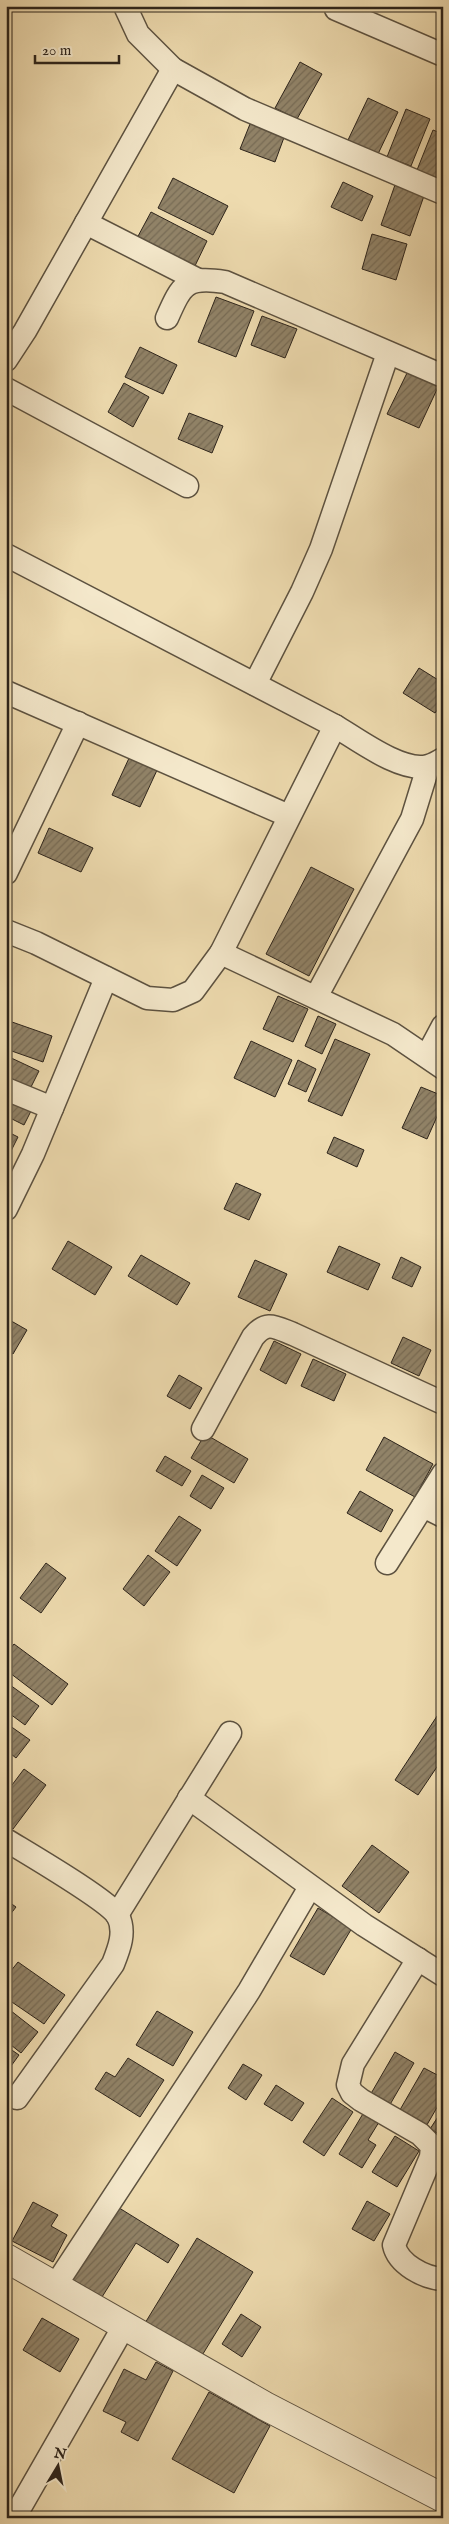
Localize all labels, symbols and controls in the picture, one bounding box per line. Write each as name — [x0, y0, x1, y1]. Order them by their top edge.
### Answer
scale bar — [35, 32, 119, 64]
text: 20 m — [42, 41, 72, 60]
north arrow — [32, 2442, 82, 2492]
text: N — [52, 2444, 68, 2464]

